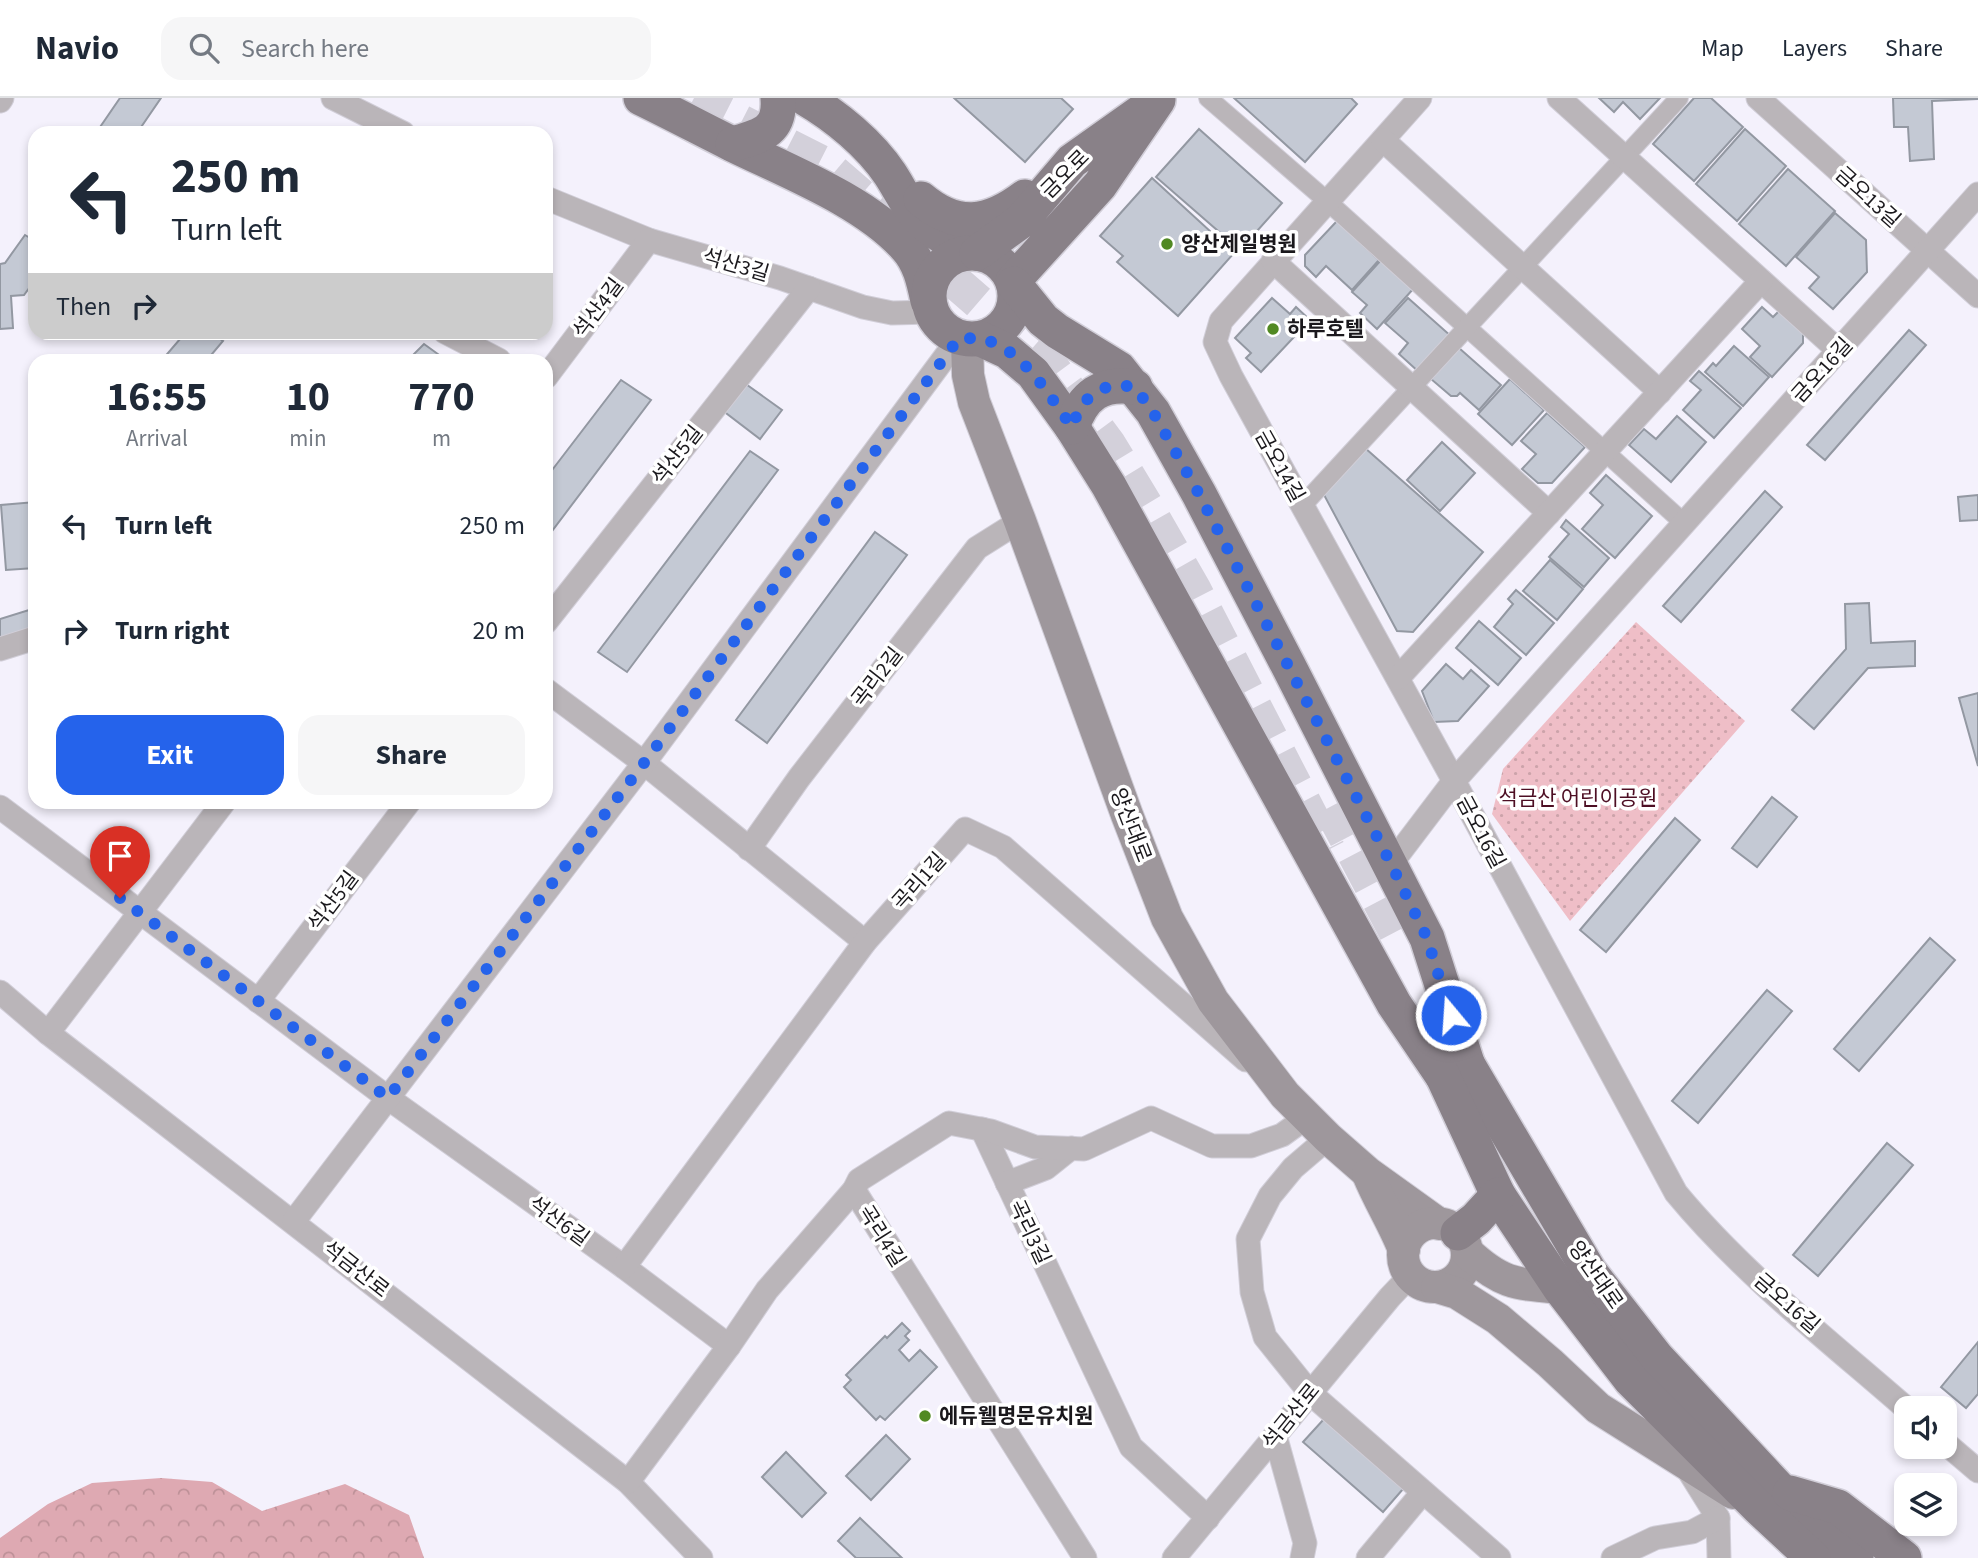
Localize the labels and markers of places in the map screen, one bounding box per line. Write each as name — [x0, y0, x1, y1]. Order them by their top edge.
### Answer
place label: 양산제일병원 — [1181, 229, 1297, 259]
marker: 양산제일병원 — [1159, 236, 1175, 252]
place label: 하루호텔 — [1287, 314, 1364, 344]
marker: 하루호텔 — [1265, 321, 1281, 337]
pin — [90, 826, 150, 898]
place label: 에듀웰명문유치원 — [939, 1401, 1094, 1431]
marker: 에듀웰명문유치원 — [917, 1408, 933, 1424]

